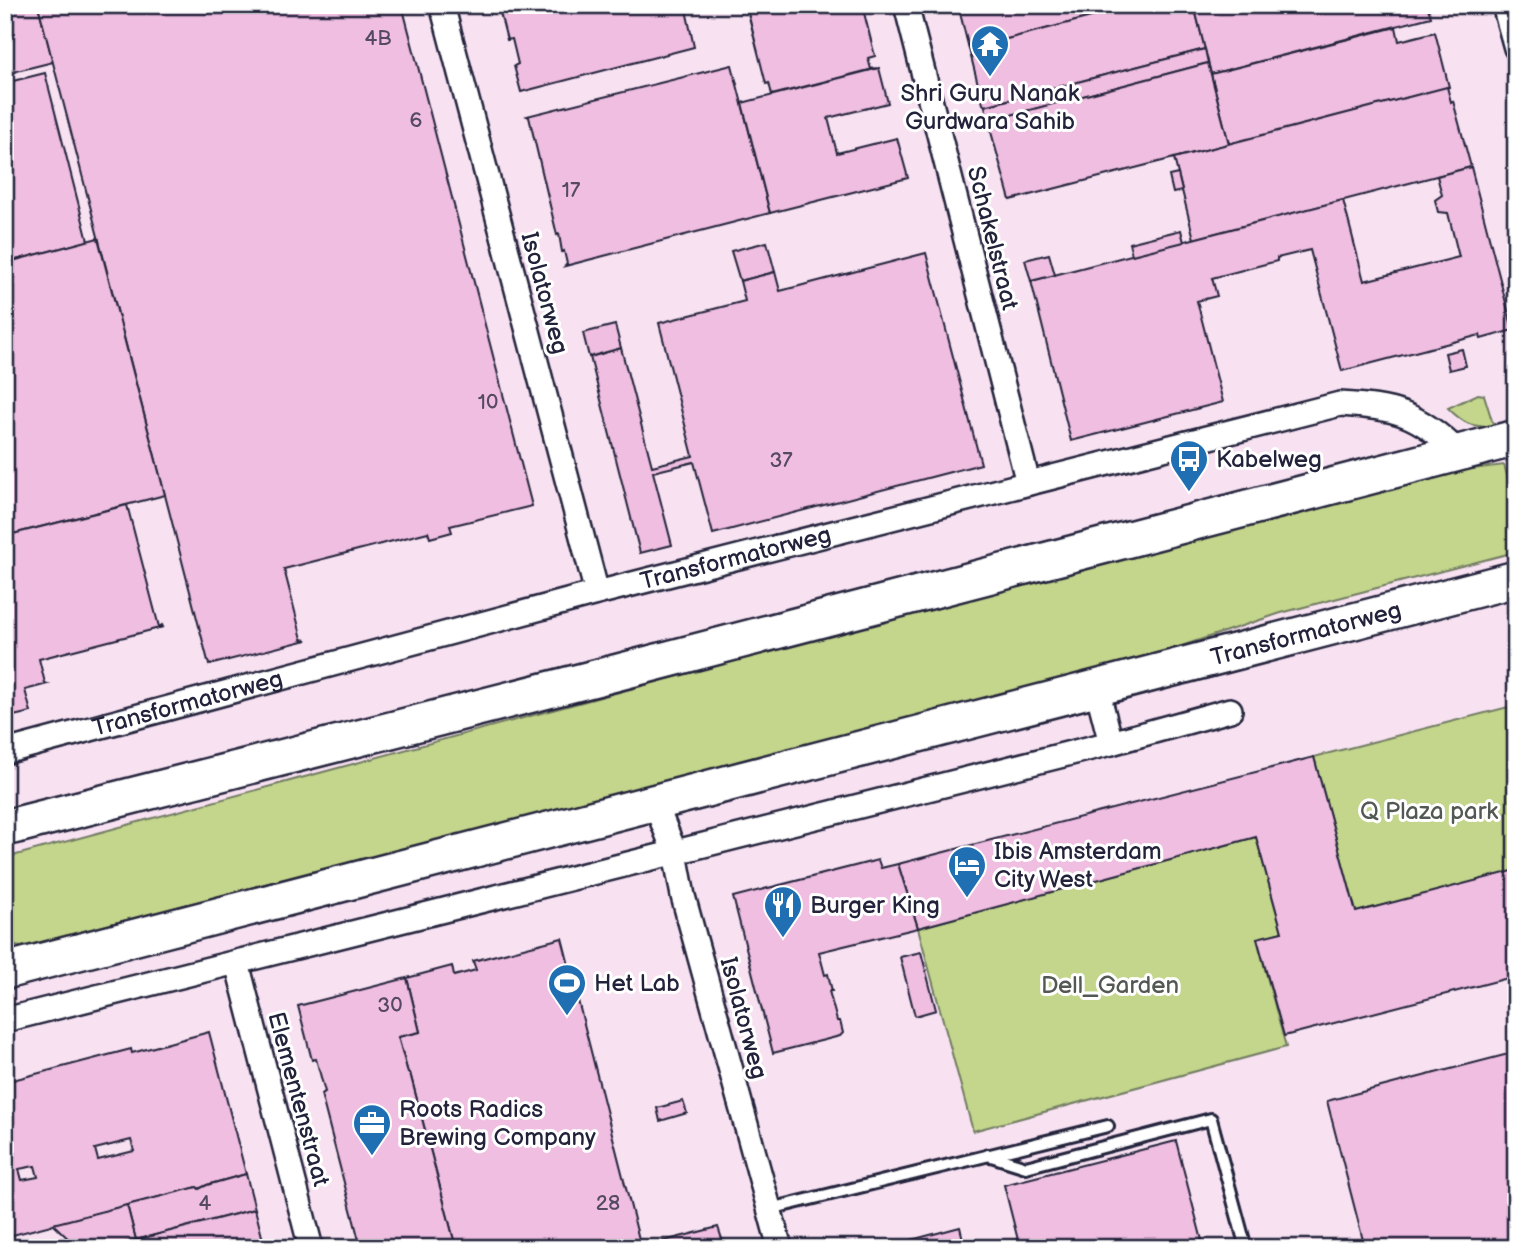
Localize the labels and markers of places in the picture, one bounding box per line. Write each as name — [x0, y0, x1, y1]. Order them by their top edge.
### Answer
temple icon: Shri Guru Nanak Gurdwara Sahib — [969, 23, 1011, 78]
place label: Shri Guru Nanak Gurdwara Sahib — [901, 79, 1080, 136]
bus stop icon: Kabelweg — [1168, 438, 1210, 493]
place label: Kabelweg — [1216, 445, 1322, 474]
place label: Ibis Amsterdam City West — [994, 837, 1162, 894]
hotel icon: Ibis Amsterdam City West — [946, 844, 988, 899]
restaurant icon: Burger King — [762, 884, 804, 939]
place label: Burger King — [810, 891, 940, 920]
sports icon: Het Lab — [546, 962, 588, 1017]
place label: Het Lab — [594, 969, 680, 998]
place label: Roots Radics Brewing Company — [399, 1095, 596, 1152]
office icon: Roots Radics Brewing Company — [351, 1102, 393, 1157]

